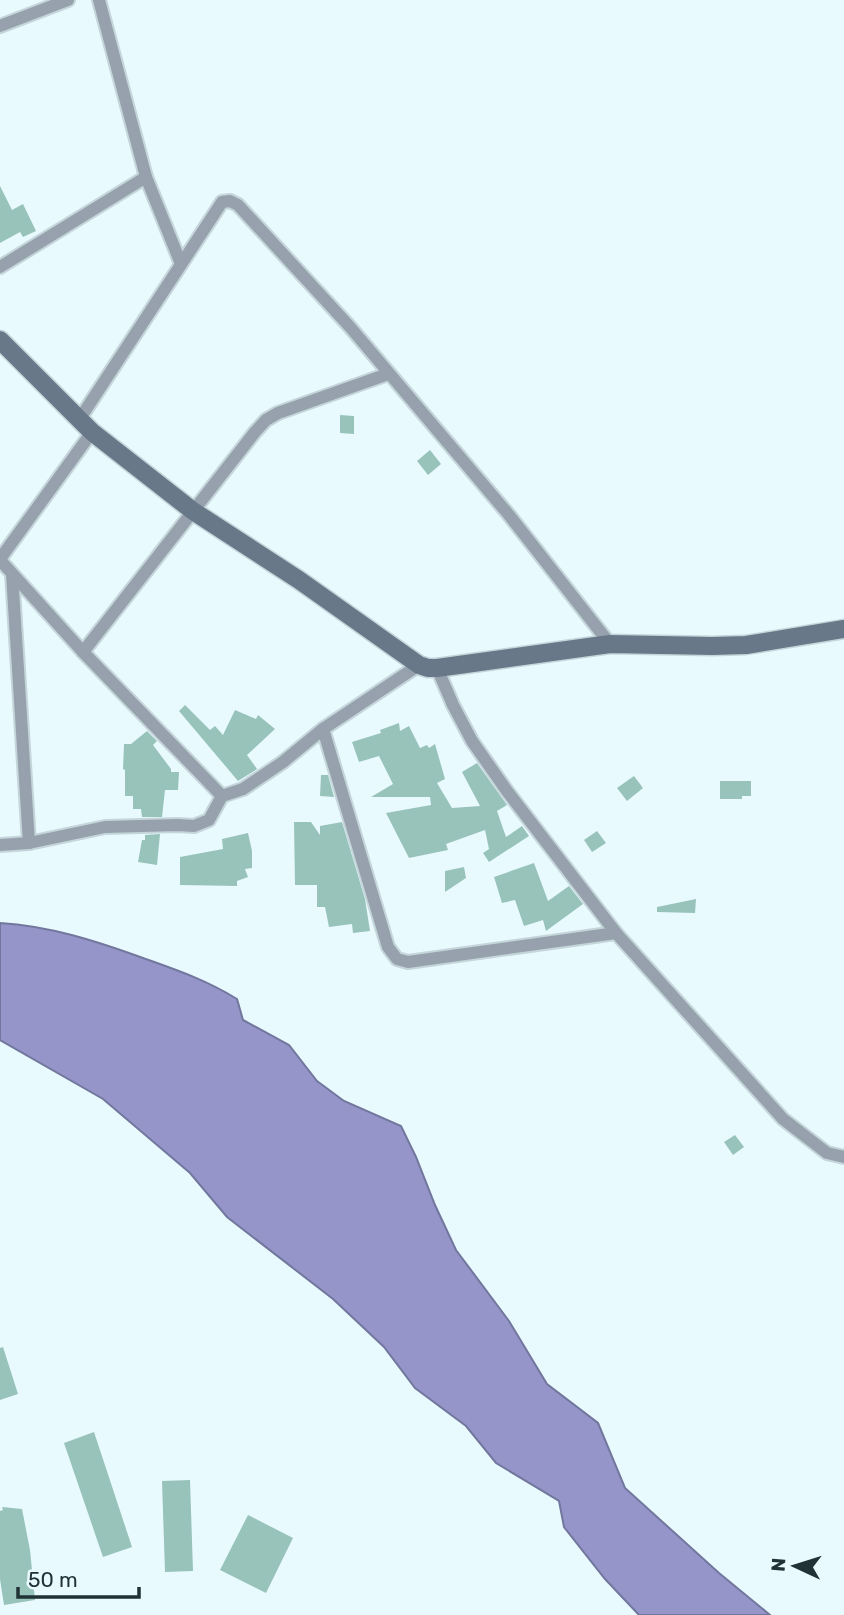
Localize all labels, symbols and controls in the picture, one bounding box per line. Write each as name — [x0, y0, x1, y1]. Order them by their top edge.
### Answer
north arrow — [760, 1531, 830, 1601]
scale bar — [18, 1556, 138, 1600]
text: N — [767, 1557, 790, 1572]
text: 50 m — [28, 1567, 78, 1592]

